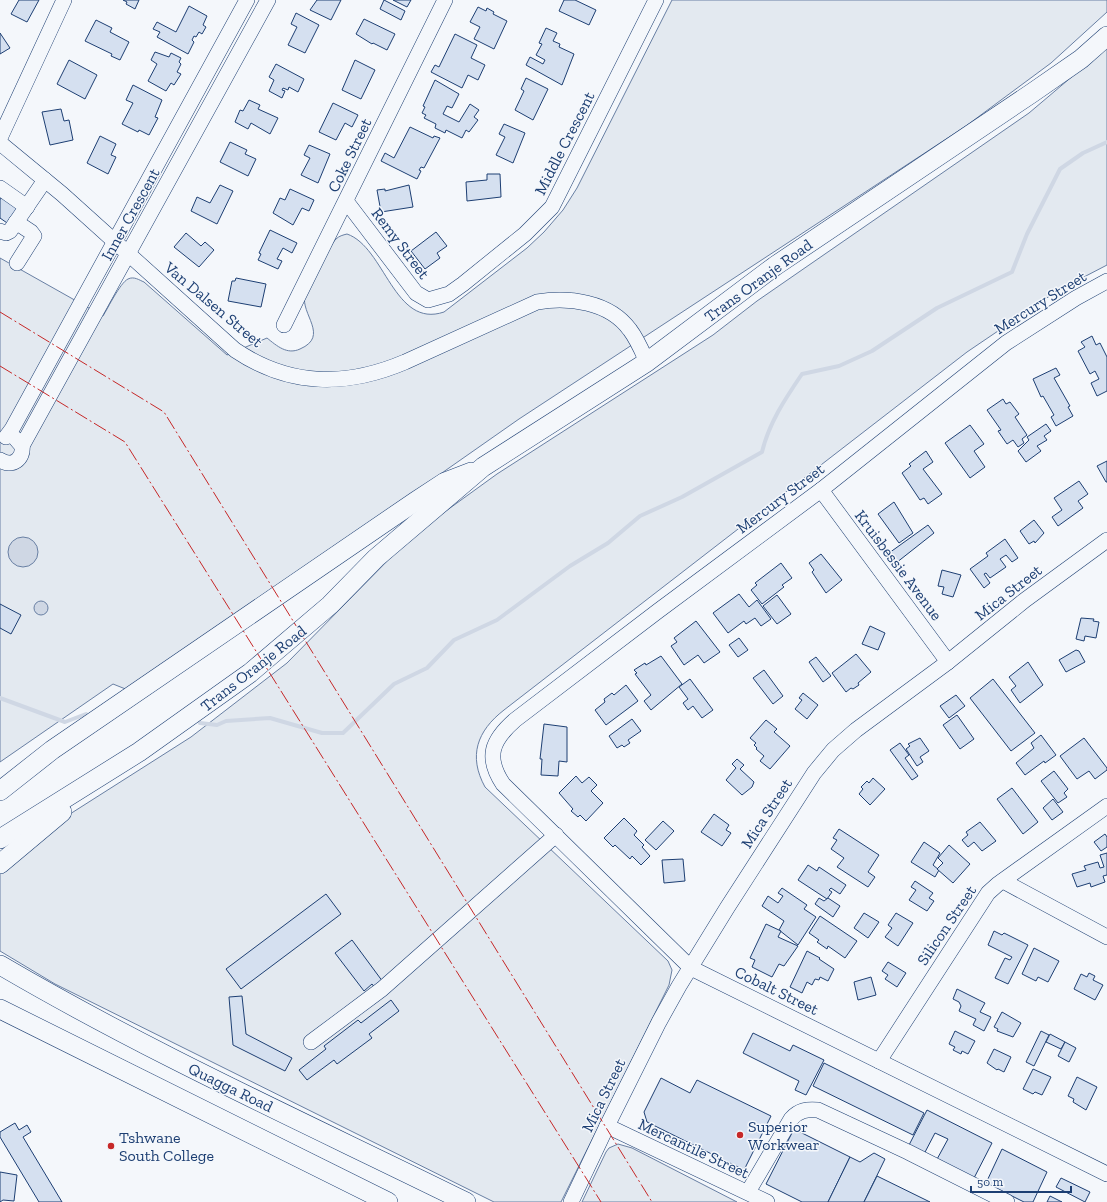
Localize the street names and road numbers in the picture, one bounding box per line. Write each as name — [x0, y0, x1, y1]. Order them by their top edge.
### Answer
street label: Middle Crescent — [530, 88, 599, 198]
street label: Coke Street — [323, 115, 376, 195]
street label: Inner Crescent — [97, 165, 164, 264]
street label: Remy Street — [368, 204, 434, 283]
street label: Trans Oranje Road — [701, 235, 816, 326]
street label: Van Dalsen Street — [160, 257, 267, 351]
street label: Mercury Street — [991, 267, 1090, 338]
street label: Mercury Street — [733, 459, 828, 537]
street label: Kruisbessie Avenue — [851, 506, 946, 624]
street label: Mica Street — [971, 560, 1046, 624]
street label: Trans Oranje Road — [197, 621, 310, 716]
street label: Mica Street — [737, 775, 796, 852]
street label: Silicon Street — [913, 882, 980, 969]
street label: Cobalt Street — [732, 962, 822, 1019]
street label: Mica Street — [577, 1055, 629, 1135]
street label: Quagga Road — [185, 1059, 276, 1116]
street label: Mercantile Street — [635, 1114, 752, 1182]

